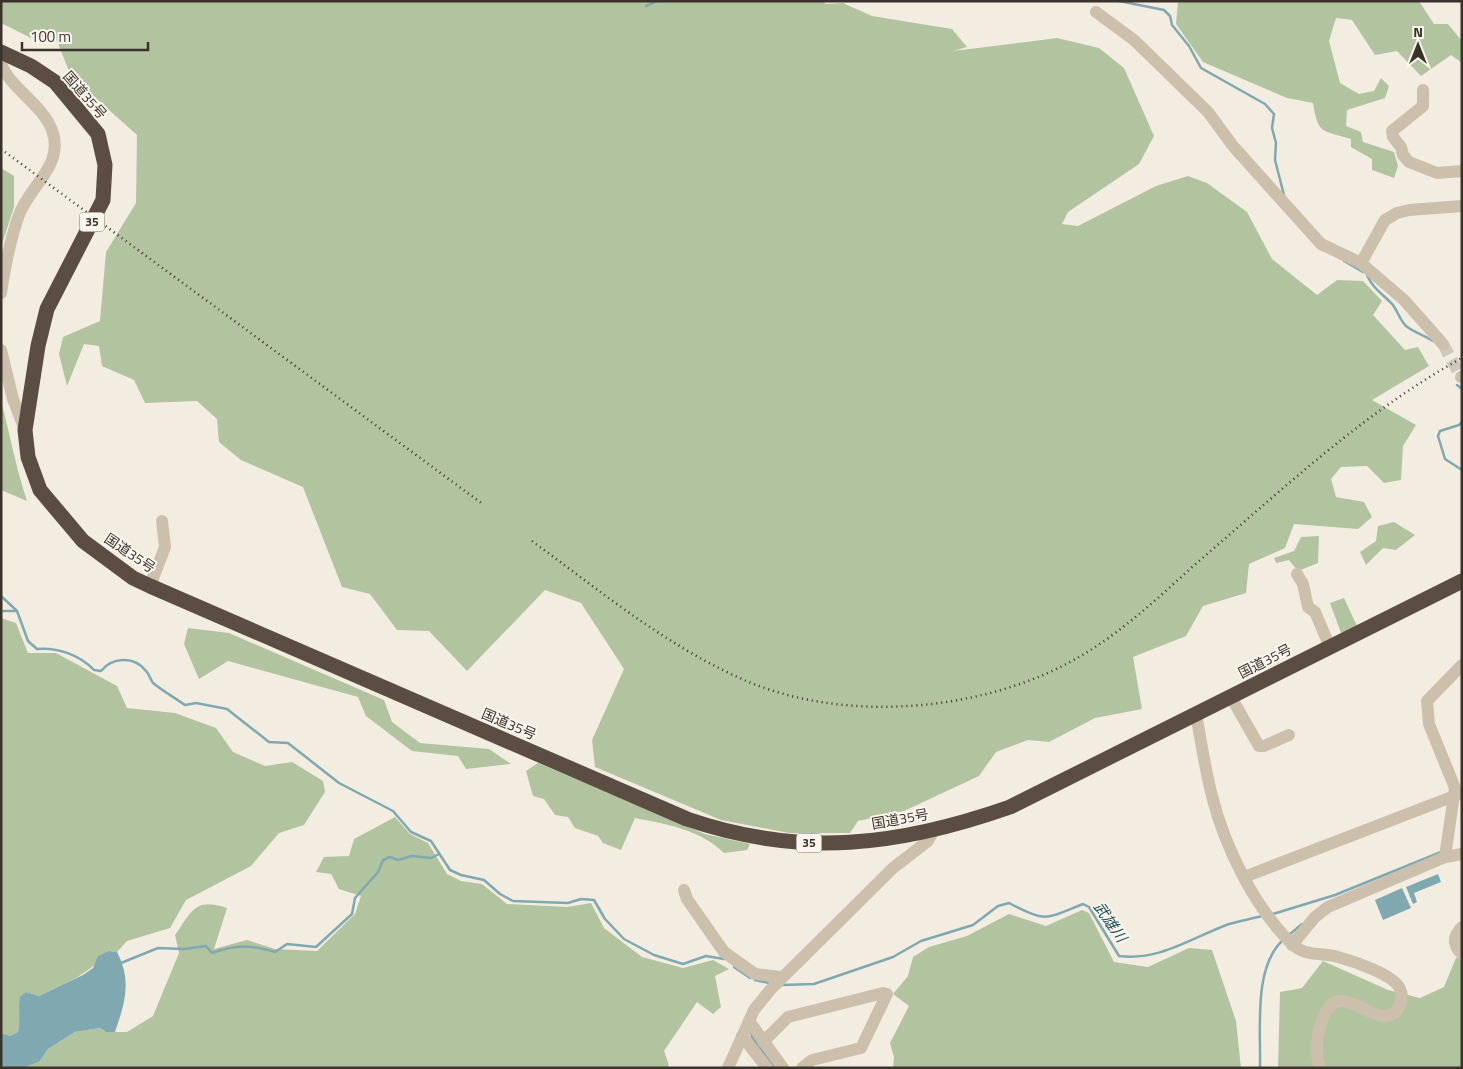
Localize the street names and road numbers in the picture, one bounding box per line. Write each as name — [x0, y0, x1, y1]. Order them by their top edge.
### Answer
street label: 国道35号 — [59, 66, 112, 123]
road number: 35 — [80, 212, 104, 232]
street label: 国道35号 — [100, 528, 160, 577]
street label: 国道35号 — [1234, 638, 1295, 683]
street label: 国道35号 — [479, 703, 540, 744]
street label: 国道35号 — [870, 803, 930, 834]
road number: 35 — [796, 834, 822, 852]

